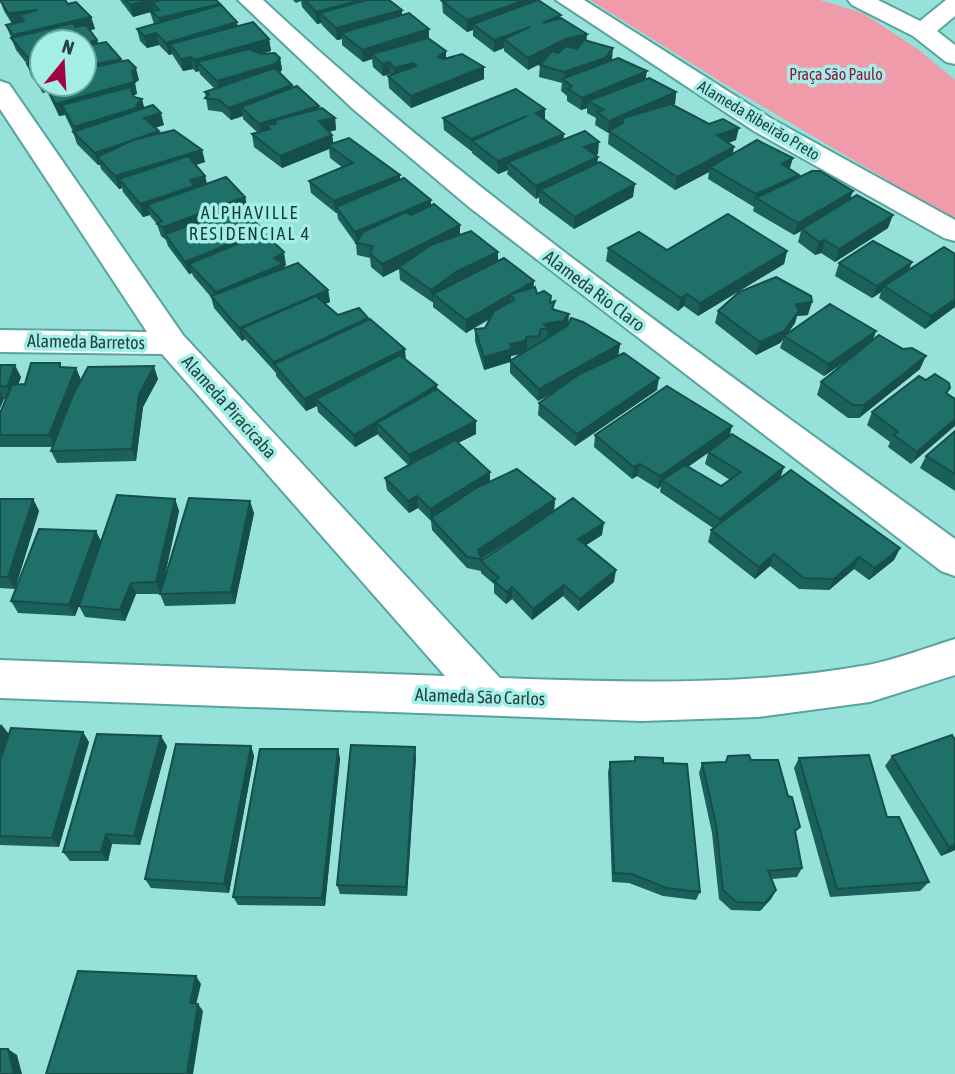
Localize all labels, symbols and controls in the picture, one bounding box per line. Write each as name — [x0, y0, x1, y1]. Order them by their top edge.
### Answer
north arrow — [28, 28, 98, 98]
text: N — [60, 35, 77, 59]
park label: Praça São Paulo — [789, 65, 883, 84]
street label: Alameda Ribeirão Preto — [695, 76, 823, 164]
district label: ALPHAVILLE RESIDENCIAL 4 — [189, 202, 311, 244]
street label: Alameda Rio Claro — [539, 246, 649, 336]
street label: Alameda Barretos — [27, 330, 145, 353]
street label: Alameda Piracicaba — [178, 351, 281, 462]
street label: Alameda São Carlos — [414, 684, 546, 709]

